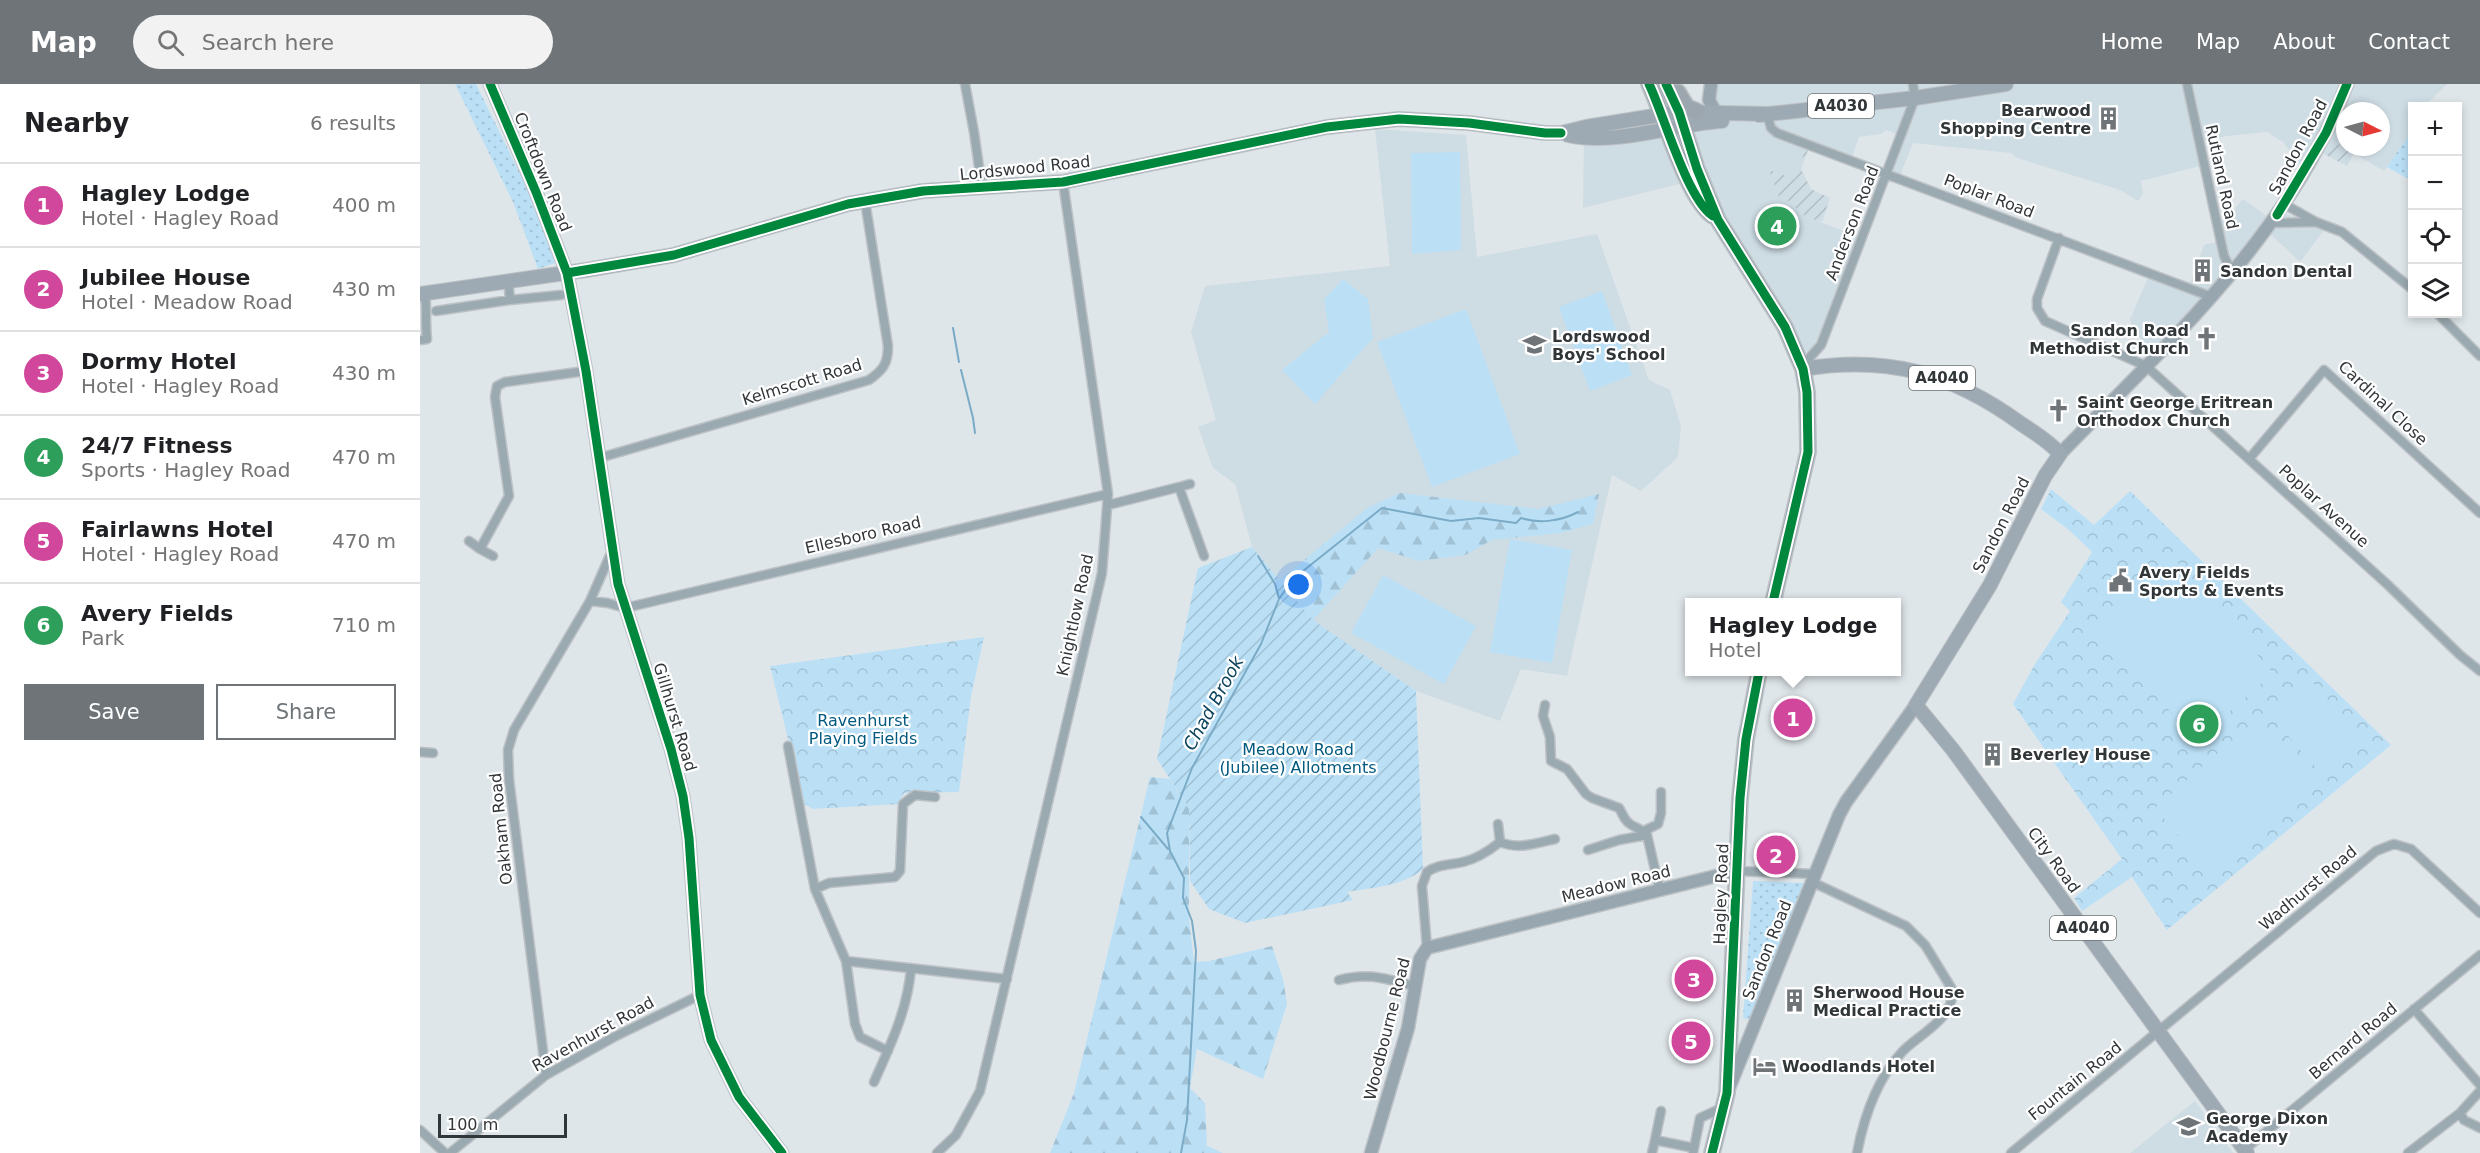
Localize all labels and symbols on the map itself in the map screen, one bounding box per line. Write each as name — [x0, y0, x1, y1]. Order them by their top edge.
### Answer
road number: A4030 — [1808, 94, 1874, 118]
street label: Sandon Road — [2265, 96, 2331, 198]
place label: Bearwood Shopping Centre — [1940, 101, 2091, 138]
north arrow — [2336, 102, 2390, 156]
building icon: Bearwood Shopping Centre — [2096, 106, 2122, 132]
street label: Croftdown Road — [510, 109, 576, 235]
street label: Rutland Road — [2202, 123, 2242, 231]
street label: Lordswood Road — [959, 152, 1091, 184]
street label: Anderson Road — [1821, 163, 1883, 283]
street label: Poplar Road — [1941, 170, 2037, 222]
pin: 4 — [1758, 204, 1796, 248]
building icon: Sandon Dental — [2189, 258, 2215, 284]
place label: Sandon Dental — [2220, 262, 2353, 281]
place label: Sandon Road Methodist Church — [2029, 321, 2189, 358]
church icon: Sandon Road Methodist Church — [2194, 326, 2220, 352]
place label: Lordswood Boys' School — [1552, 327, 1665, 364]
school or university icon: Lordswood Boys' School — [1521, 332, 1547, 358]
street label: Kelmscott Road — [740, 355, 864, 409]
street label: Cardinal Close — [2334, 357, 2432, 449]
road number: A4040 — [1909, 366, 1975, 390]
place label: Saint George Eritrean Orthodox Church — [2077, 393, 2273, 430]
church icon: Saint George Eritrean Orthodox Church — [2046, 398, 2072, 424]
street label: Poplar Avenue — [2275, 461, 2373, 551]
street label: Sandon Road — [1969, 474, 2033, 576]
street label: Ellesboro Road — [803, 512, 923, 558]
street label: Knightlow Road — [1053, 552, 1097, 678]
place label: Avery Fields Sports & Events — [2139, 563, 2284, 600]
public building icon: Avery Fields Sports & Events — [2108, 568, 2134, 594]
your location — [1284, 570, 1313, 599]
water label: Chad Brook — [1179, 651, 1248, 754]
street label: Gillhurst Road — [649, 660, 701, 774]
pin: 1 — [1774, 696, 1812, 740]
pin: 6 — [2180, 702, 2218, 746]
park label: Ravenhurst Playing Fields — [809, 711, 917, 748]
park label: Meadow Road (Jubilee) Allotments — [1219, 740, 1377, 777]
building icon: Beverley House — [1979, 741, 2005, 767]
place label: Beverley House — [2010, 745, 2151, 764]
street label: Oakham Road — [486, 772, 516, 886]
street label: City Road — [2024, 823, 2084, 897]
pin: 2 — [1756, 832, 1796, 878]
street label: Wadhurst Road — [2255, 842, 2361, 934]
street label: Hagley Road — [1710, 843, 1732, 945]
street label: Meadow Road — [1560, 861, 1672, 907]
street label: Sandon Road — [1738, 898, 1796, 1002]
road number: A4040 — [2050, 916, 2116, 940]
street label: Woodbourne Road — [1360, 956, 1414, 1102]
pin: 3 — [1674, 956, 1714, 1002]
place label: Sherwood House Medical Practice — [1813, 983, 1965, 1020]
building icon: Sherwood House Medical Practice — [1782, 988, 1808, 1014]
street label: Ravenhurst Road — [529, 993, 657, 1075]
street label: Bernard Road — [2305, 999, 2401, 1083]
pin: 5 — [1672, 1018, 1710, 1064]
street label: Fountain Road — [2024, 1038, 2126, 1124]
hotel icon: Woodlands Hotel — [1751, 1053, 1777, 1079]
place label: Woodlands Hotel — [1782, 1057, 1935, 1076]
place label: George Dixon Academy — [2206, 1109, 2328, 1146]
scale bar — [438, 1111, 567, 1138]
school or university icon: George Dixon Academy — [2175, 1114, 2201, 1140]

